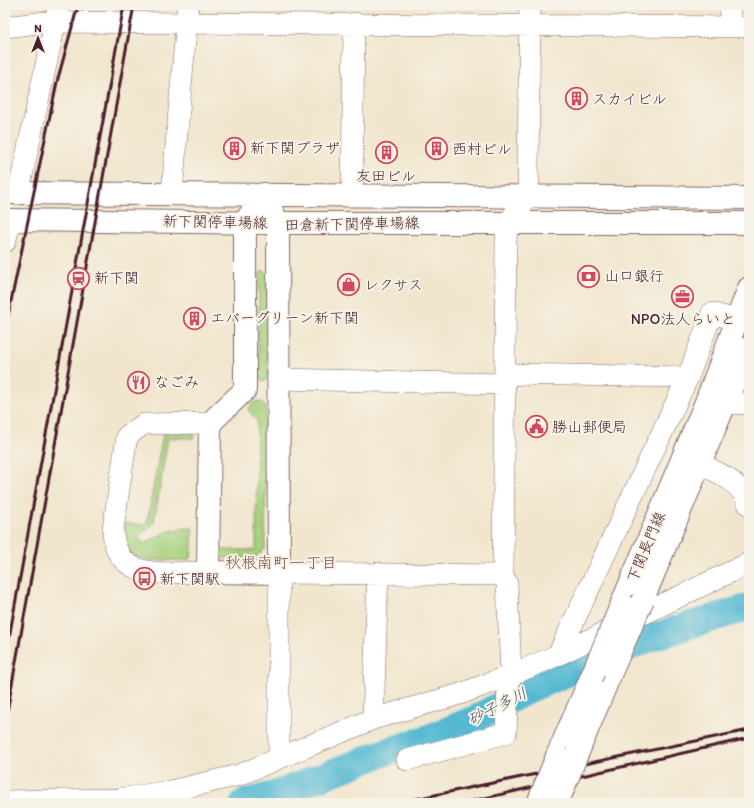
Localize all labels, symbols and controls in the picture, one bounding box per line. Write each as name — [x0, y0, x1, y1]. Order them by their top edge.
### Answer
north arrow — [18, 18, 58, 58]
text: N — [34, 22, 42, 35]
building icon: スカイビル — [563, 86, 589, 112]
place label: スカイビル — [592, 90, 667, 108]
building icon: 新下関プラザ — [222, 135, 248, 161]
building icon: 西村ビル — [423, 136, 449, 162]
place label: 新下関プラザ — [250, 139, 340, 157]
building icon: 友田ビル — [373, 140, 399, 166]
place label: 西村ビル — [452, 140, 512, 158]
place label: 友田ビル — [356, 167, 416, 185]
street label: 新下関停車場線 — [162, 212, 268, 232]
street label: 田倉新下関停車場線 — [284, 214, 420, 234]
bank icon: 山口銀行 — [575, 263, 601, 289]
station icon: 新下関 — [65, 265, 91, 291]
place label: 山口銀行 — [604, 267, 664, 285]
place label: 新下関 — [94, 269, 139, 287]
shop icon: レクサス — [335, 272, 361, 298]
place label: レクサス — [364, 276, 423, 294]
office icon: NPO法人らいと — [670, 283, 696, 309]
building icon: エバーグリーン新下関 — [182, 305, 208, 331]
place label: エバーグリーン新下関 — [210, 309, 359, 327]
place label: NPO法人らいと — [631, 310, 735, 328]
restaurant icon: なごみ — [126, 369, 152, 395]
place label: なごみ — [154, 373, 199, 391]
public building icon: 勝山郵便局 — [524, 414, 550, 440]
place label: 勝山郵便局 — [552, 418, 627, 436]
street label: 下関長門線 — [623, 509, 669, 585]
district label: 秋根南町一丁目 — [225, 553, 337, 572]
bus stop icon: 新下関駅 — [132, 566, 158, 592]
place label: 新下関駅 — [160, 570, 220, 588]
water label: 砂子多川 — [464, 683, 530, 729]

